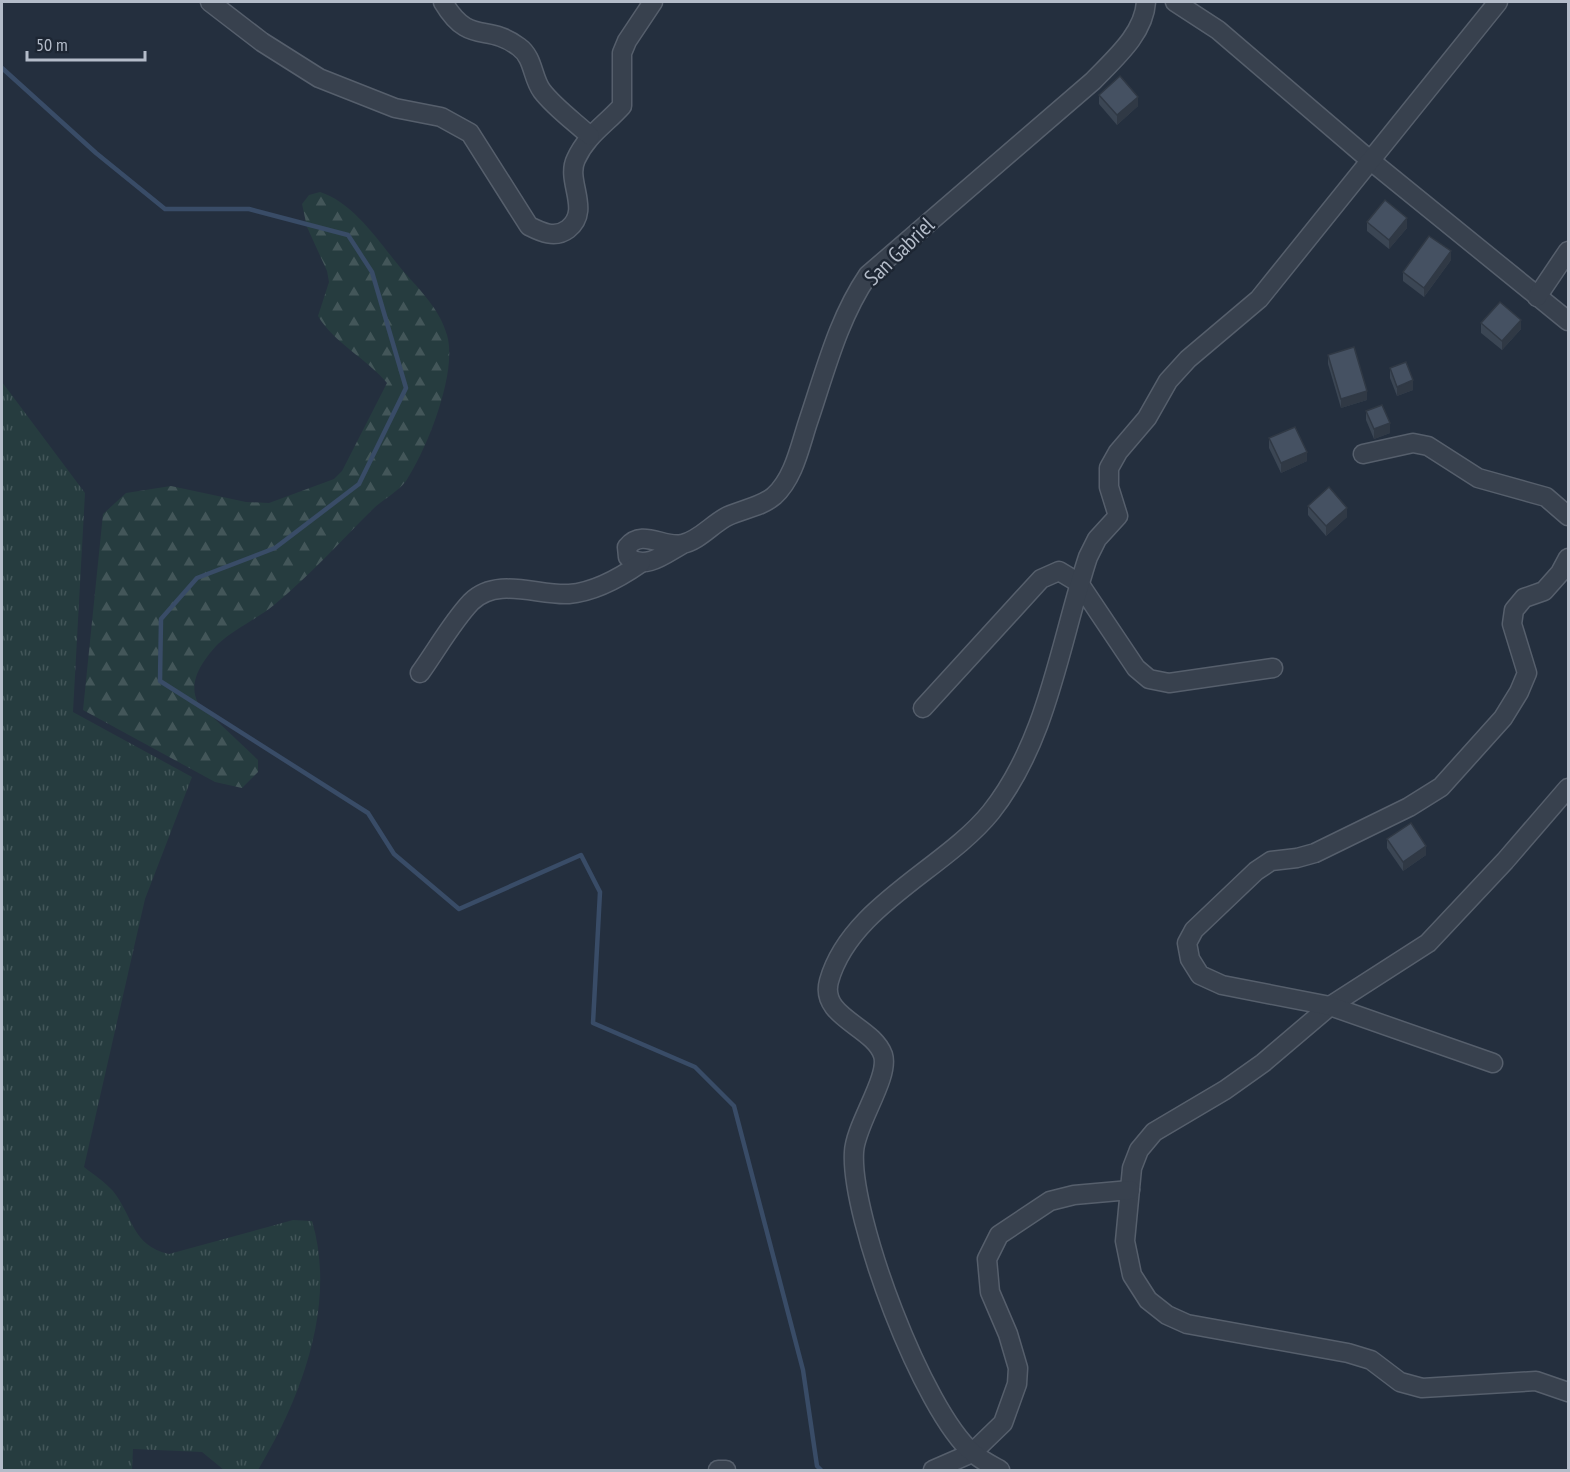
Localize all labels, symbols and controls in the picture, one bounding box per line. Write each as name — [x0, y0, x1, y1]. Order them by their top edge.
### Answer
scale bar — [27, 24, 146, 62]
text: 50 m — [36, 33, 68, 56]
street label: San Gabriel — [858, 210, 941, 291]

